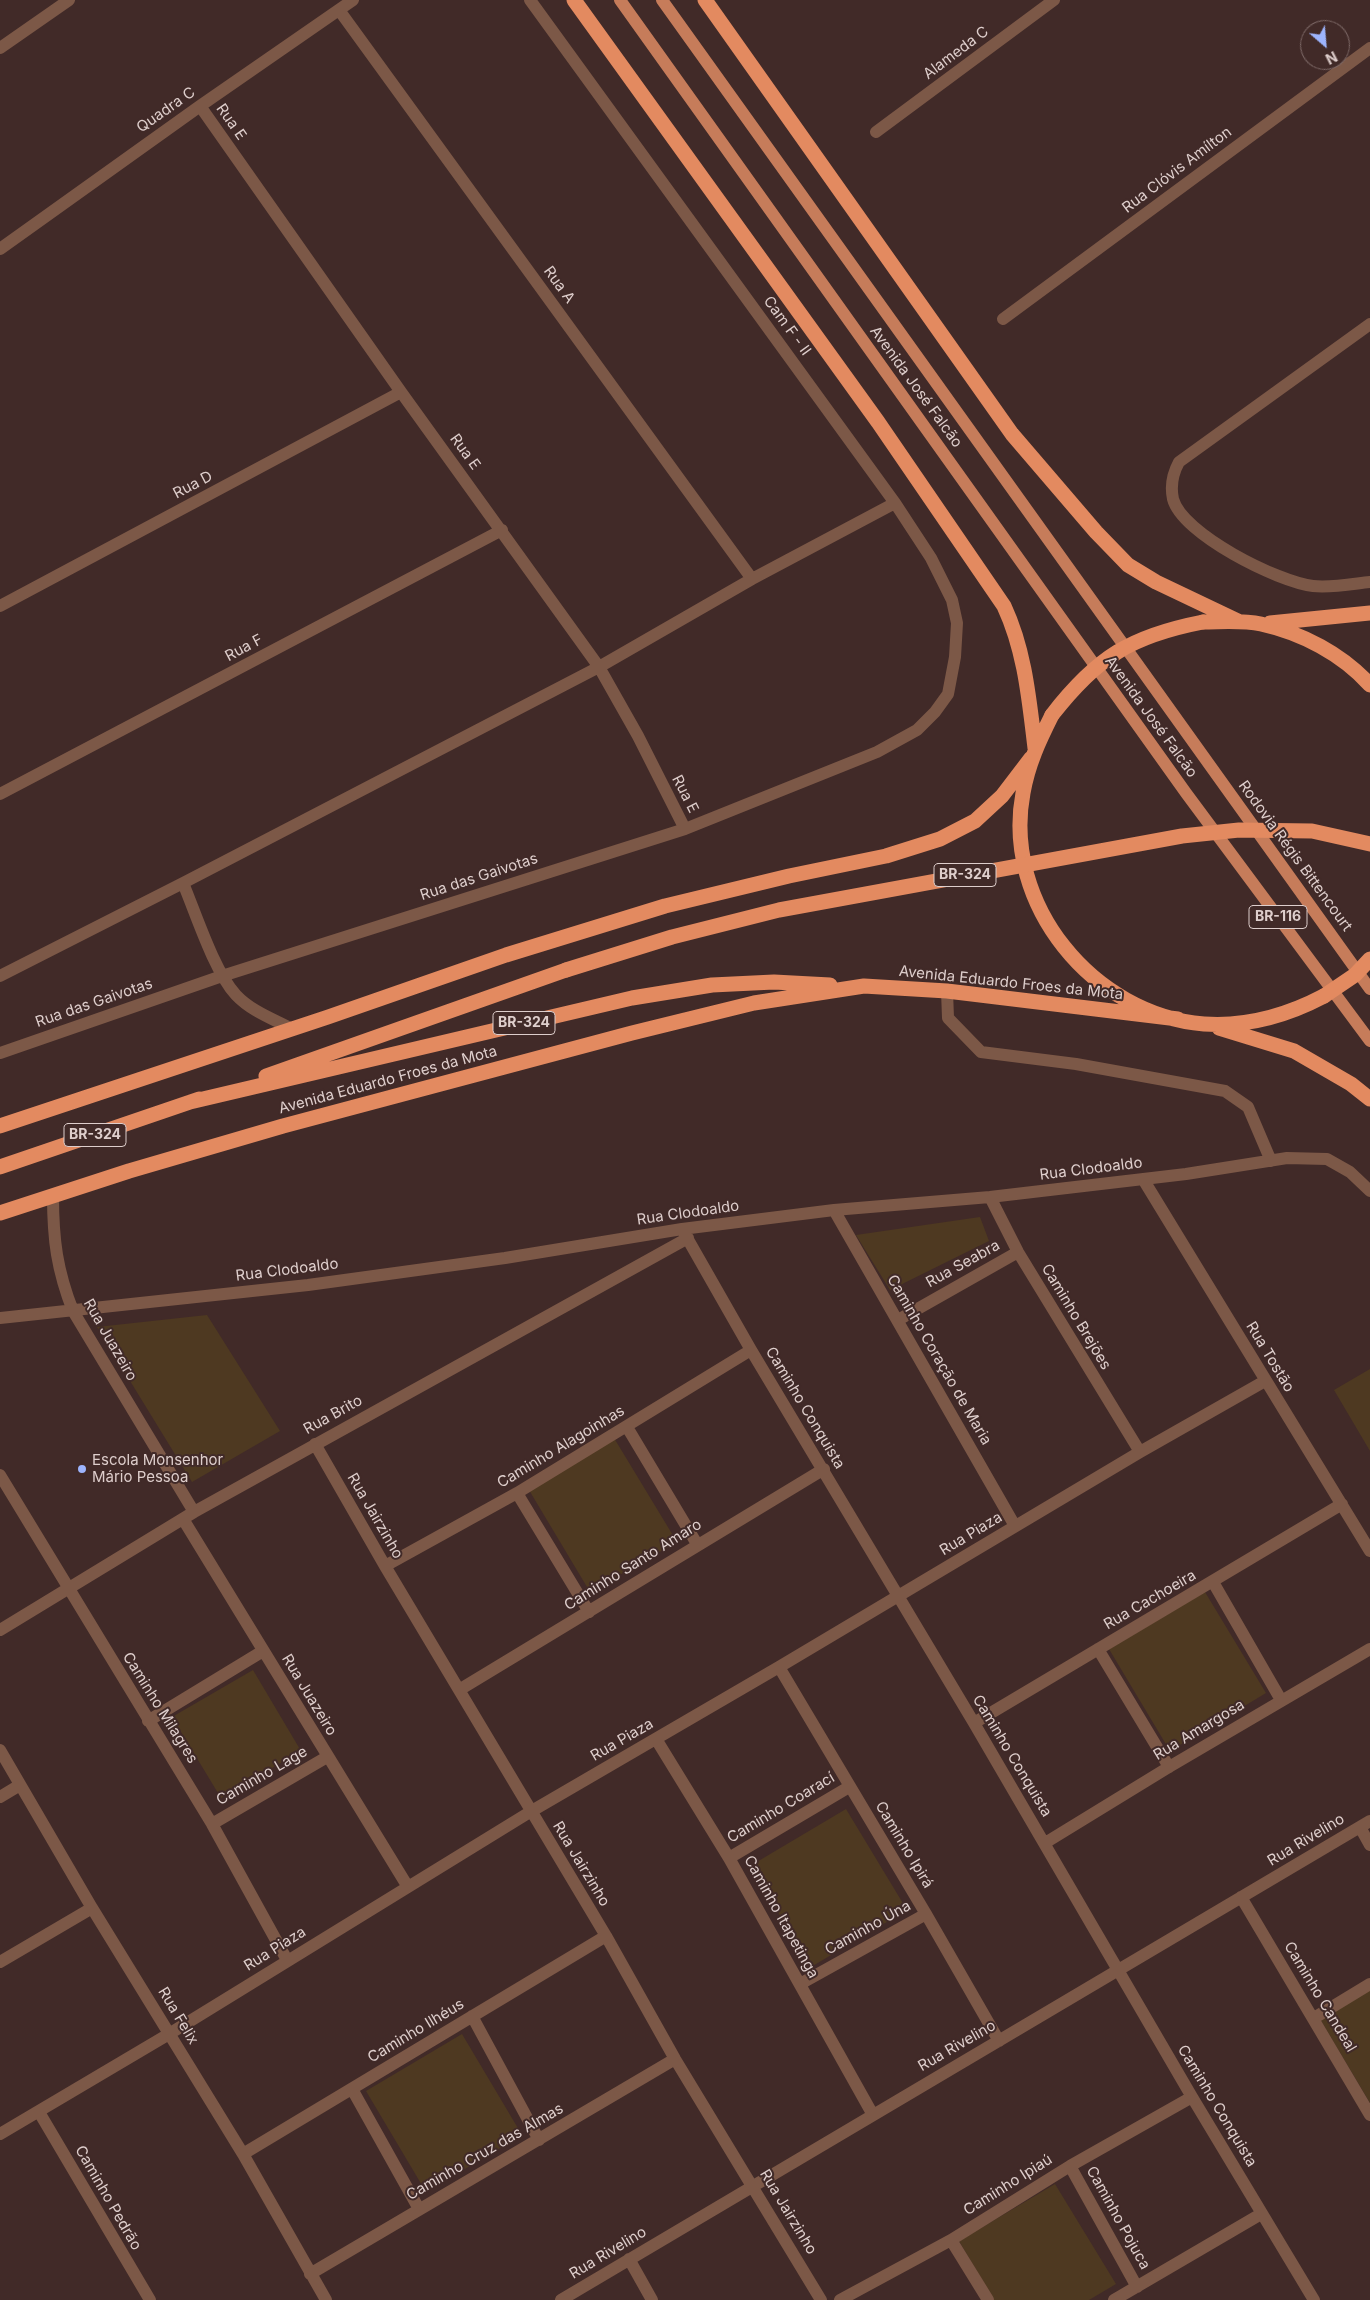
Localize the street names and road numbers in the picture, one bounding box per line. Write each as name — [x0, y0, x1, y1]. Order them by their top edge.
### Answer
street label: Alameda C — [920, 23, 992, 83]
street label: Quadra C — [133, 83, 199, 137]
street label: Rua E — [212, 100, 250, 144]
street label: Rua Clóvis Amílton — [1119, 123, 1235, 217]
street label: Rua A — [540, 263, 578, 307]
street label: Cam F - II — [759, 293, 815, 359]
street label: Avenida José Falcão — [866, 323, 966, 451]
street label: Rua E — [446, 430, 484, 474]
street label: Rua D — [170, 467, 216, 503]
street label: Rua F — [222, 631, 266, 665]
street label: Avenida José Falcão — [1101, 653, 1201, 781]
street label: Rua E — [668, 772, 702, 816]
street label: Rodovia Régis Bittencourt — [1234, 777, 1356, 935]
street label: Rua das Gaivotas — [418, 849, 540, 905]
road number: BR-324 — [934, 864, 996, 886]
road number: BR-116 — [1249, 906, 1307, 929]
street label: Avenida Eduardo Froes da Mota — [898, 962, 1124, 1004]
street label: Rua das Gaivotas — [33, 975, 155, 1031]
road number: BR-324 — [493, 1011, 555, 1034]
street label: Avenida Eduardo Froes da Mota — [277, 1042, 499, 1118]
road number: BR-324 — [64, 1124, 126, 1146]
street label: Rua Clodoaldo — [1039, 1154, 1143, 1184]
street label: Rua Clodoaldo — [636, 1197, 740, 1229]
street label: Rua Seabra — [923, 1236, 1003, 1292]
street label: Rua Clodoaldo — [235, 1255, 339, 1285]
street label: Caminho Brejões — [1037, 1261, 1115, 1373]
street label: Caminho Coração de Maria — [883, 1272, 995, 1448]
street label: Rua Juazeiro — [79, 1296, 141, 1384]
street label: Rua Tostão — [1242, 1319, 1298, 1395]
street label: Caminho Conquista — [762, 1344, 848, 1472]
street label: Rua Brito — [301, 1392, 365, 1438]
street label: Caminho Alagoinhas — [494, 1402, 628, 1492]
street label: Rua Jairzinho — [343, 1470, 407, 1562]
street label: Rua Piaza — [937, 1508, 1005, 1560]
street label: Caminho Santo Amaro — [561, 1515, 705, 1615]
street label: Rua Cachoeira — [1101, 1566, 1199, 1634]
street label: Caminho Milagres — [119, 1649, 201, 1767]
street label: Rua Juazeiro — [278, 1651, 340, 1739]
street label: Caminho Conquista — [969, 1692, 1055, 1820]
street label: Rua Amargosa — [1150, 1696, 1248, 1764]
street label: Rua Piaza — [587, 1715, 657, 1765]
street label: Caminho Lage — [213, 1743, 311, 1809]
street label: Caminho Coarací — [724, 1769, 838, 1847]
street label: Caminho Ipirá — [871, 1798, 937, 1892]
street label: Rua Rivelino — [1264, 1810, 1348, 1870]
street label: Rua Jairzinho — [549, 1818, 613, 1910]
street label: Caminho Itapetinga — [740, 1852, 822, 1982]
street label: Caminho Úna — [822, 1897, 914, 1959]
street label: Rua Piaza — [241, 1923, 309, 1975]
street label: Caminho Candeal — [1280, 1939, 1360, 2055]
street label: Rua Felix — [154, 1984, 202, 2048]
street label: Caminho Ilhéus — [365, 1995, 467, 2067]
street label: Rua Rivelino — [915, 2017, 999, 2075]
street label: Caminho Conquista — [1174, 2042, 1260, 2170]
street label: Caminho Cruz das Almas — [403, 2100, 567, 2204]
street label: Caminho Pedrão — [71, 2143, 145, 2253]
street label: Caminho Ipiaú — [960, 2151, 1056, 2219]
street label: Caminho Pojuca — [1082, 2163, 1154, 2273]
street label: Rua Jairzinho — [756, 2166, 820, 2258]
street label: Rua Rivelino — [566, 2223, 650, 2283]

